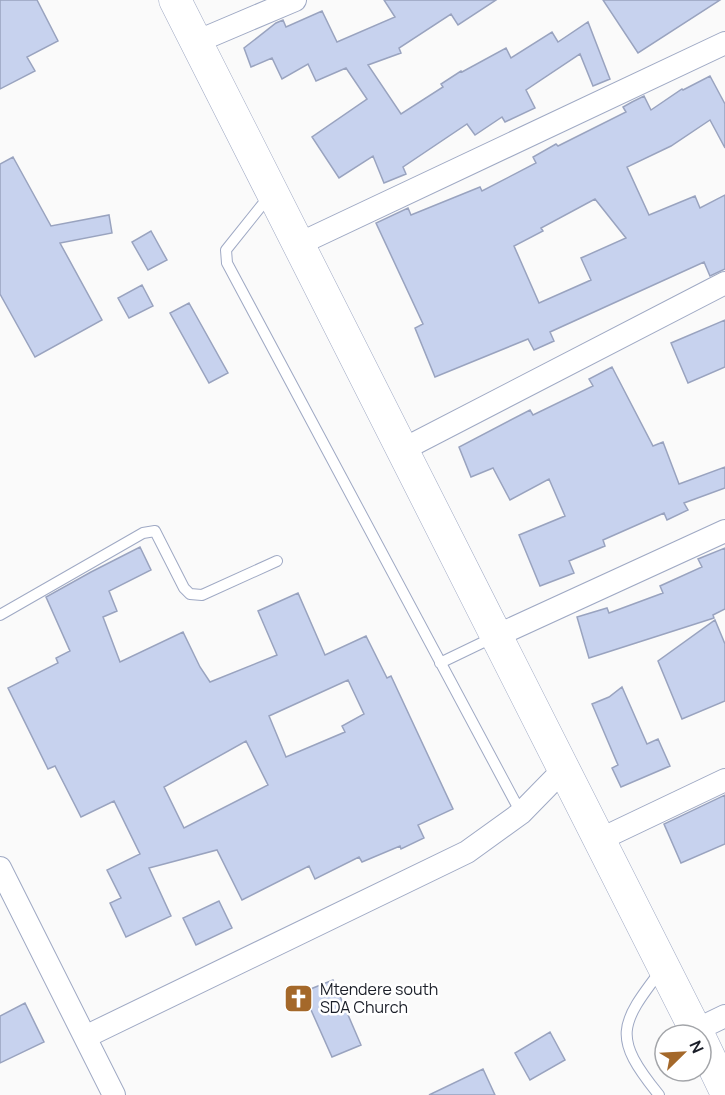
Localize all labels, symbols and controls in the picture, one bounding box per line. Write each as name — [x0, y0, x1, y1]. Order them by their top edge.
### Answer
place label: Mtendere south SDA Church — [320, 978, 438, 1018]
church icon: Mtendere south SDA Church — [283, 982, 315, 1014]
north arrow — [653, 1023, 713, 1083]
text: N — [684, 1037, 709, 1057]

